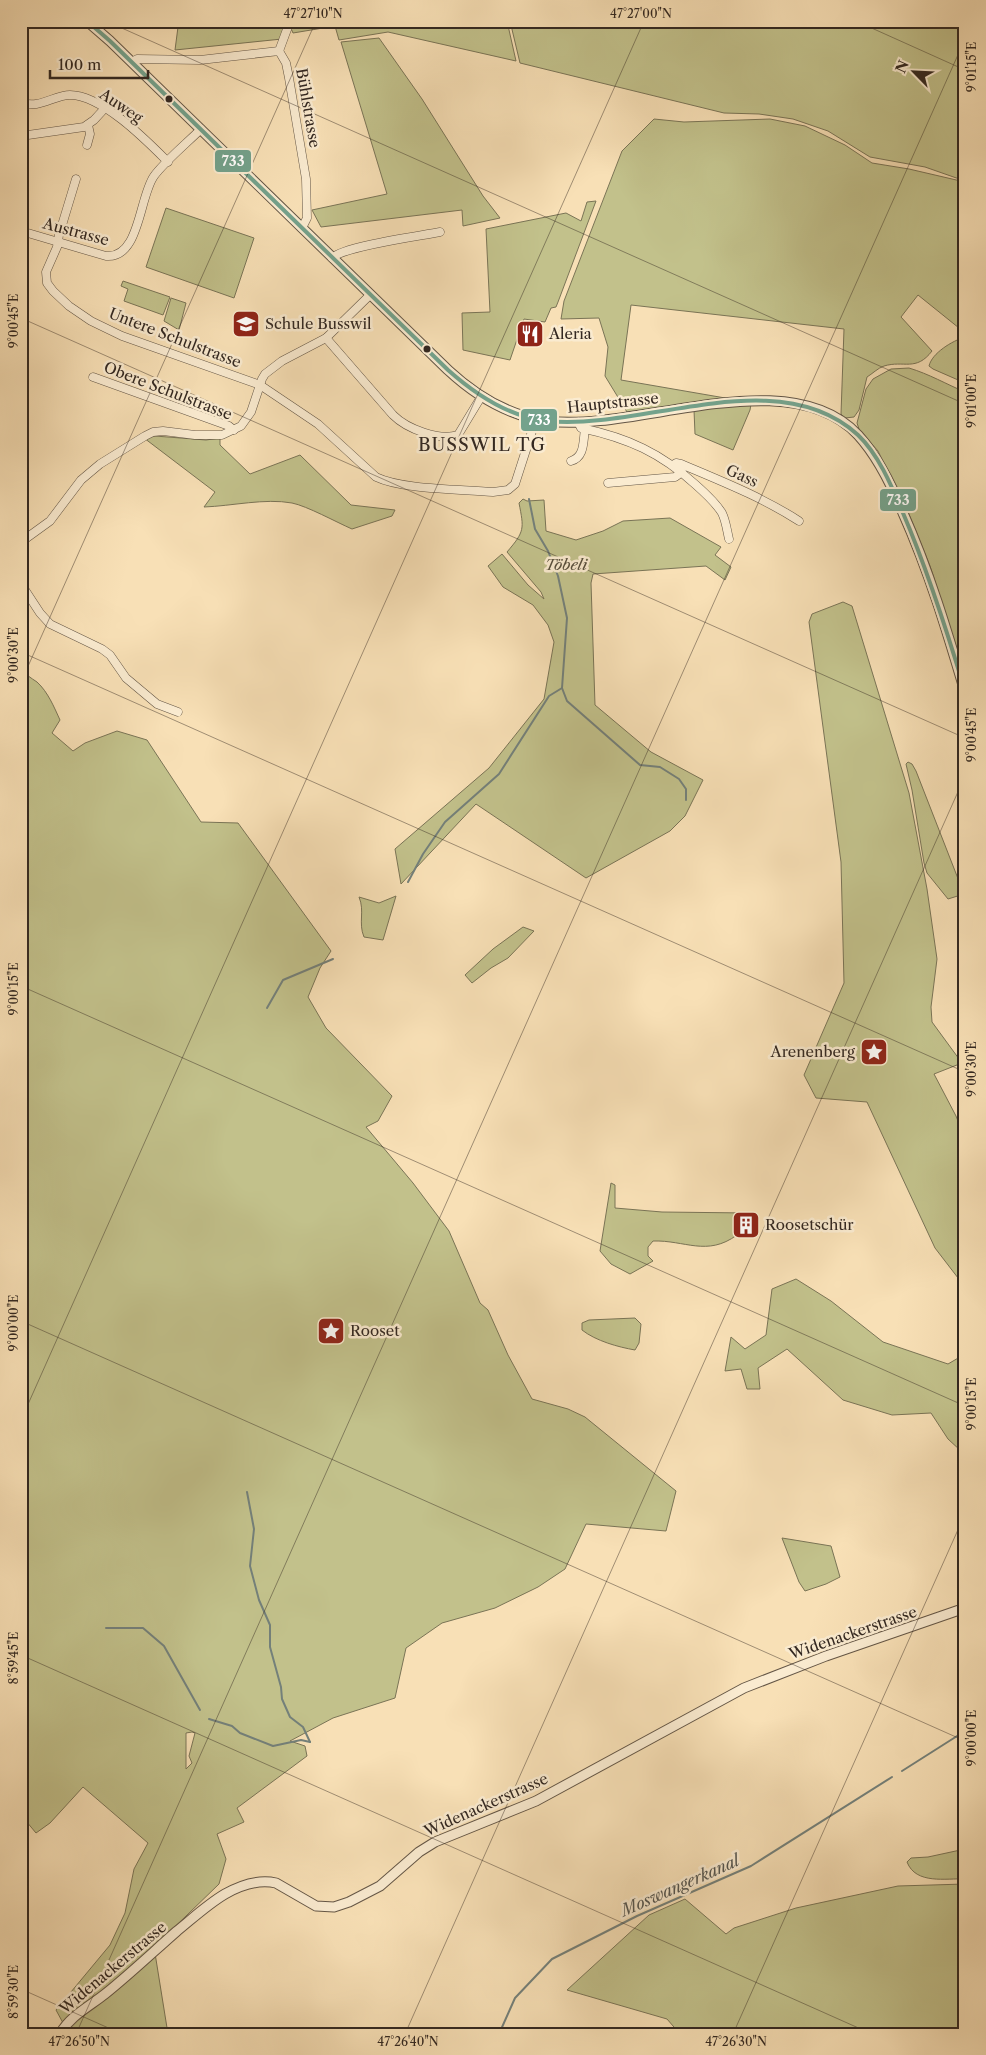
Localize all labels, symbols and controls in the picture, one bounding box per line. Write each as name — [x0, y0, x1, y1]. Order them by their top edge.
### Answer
text: 47°27'10"N — [283, 6, 343, 21]
text: 47°27'00"N — [610, 6, 672, 21]
text: 9°01'15"E — [964, 42, 979, 92]
scale bar — [50, 48, 148, 80]
north arrow — [888, 48, 938, 98]
text: 100 m — [58, 55, 101, 74]
text: N — [891, 57, 913, 76]
street label: Bühlstrasse — [292, 67, 325, 149]
street label: Auweg — [95, 84, 147, 127]
unlabelled marker — [164, 94, 174, 104]
line badge: 733 — [214, 149, 252, 173]
text: 733 — [221, 152, 245, 170]
street label: Austrasse — [40, 213, 111, 249]
text: 9°00'45"E — [6, 294, 21, 348]
street label: Untere Schulstrasse — [106, 304, 244, 372]
school or university icon: Schule Busswil — [231, 309, 261, 339]
place label: Schule Busswil — [265, 314, 372, 333]
restaurant icon: Aleria — [515, 319, 545, 349]
place label: Aleria — [548, 324, 592, 343]
unlabelled marker — [422, 344, 432, 354]
street label: Obere Schulstrasse — [101, 357, 235, 424]
text: 9°01'00"E — [964, 374, 979, 428]
street label: Hauptstrasse — [566, 388, 660, 417]
line badge: 733 — [520, 408, 558, 432]
text: 733 — [527, 411, 551, 429]
district label: BUSSWIL TG — [418, 434, 546, 456]
street label: Gass — [723, 460, 761, 491]
line badge: 733 — [879, 488, 917, 512]
text: 733 — [886, 491, 910, 509]
park label: Töbeli — [545, 555, 588, 574]
text: 9°00'30"E — [6, 627, 21, 683]
text: 9°00'45"E — [964, 708, 979, 762]
text: 9°00'15"E — [6, 962, 21, 1016]
place icon: Arenenberg — [859, 1037, 889, 1067]
text: 9°00'30"E — [964, 1041, 979, 1097]
place label: Arenenberg — [770, 1042, 855, 1061]
building icon: Roosetschür — [731, 1210, 761, 1240]
place label: Roosetschür — [765, 1215, 854, 1234]
text: 9°00'00"E — [6, 1295, 21, 1351]
place icon: Rooset — [316, 1316, 346, 1346]
place label: Rooset — [350, 1321, 400, 1340]
text: 9°00'15"E — [964, 1377, 979, 1431]
street label: Widenackerstrasse — [786, 1602, 919, 1664]
text: 8°59'45"E — [6, 1632, 21, 1684]
text: 9°00'00"E — [964, 1710, 979, 1766]
street label: Widenackerstrasse — [420, 1769, 551, 1841]
water label: Moswangerkanal — [616, 1849, 744, 1921]
street label: Widenackerstrasse — [55, 1917, 170, 2019]
text: 8°59'30"E — [6, 1965, 21, 2019]
text: 47°26'50"N — [48, 2034, 110, 2049]
text: 47°26'40"N — [377, 2034, 439, 2049]
text: 47°26'30"N — [705, 2034, 767, 2049]

